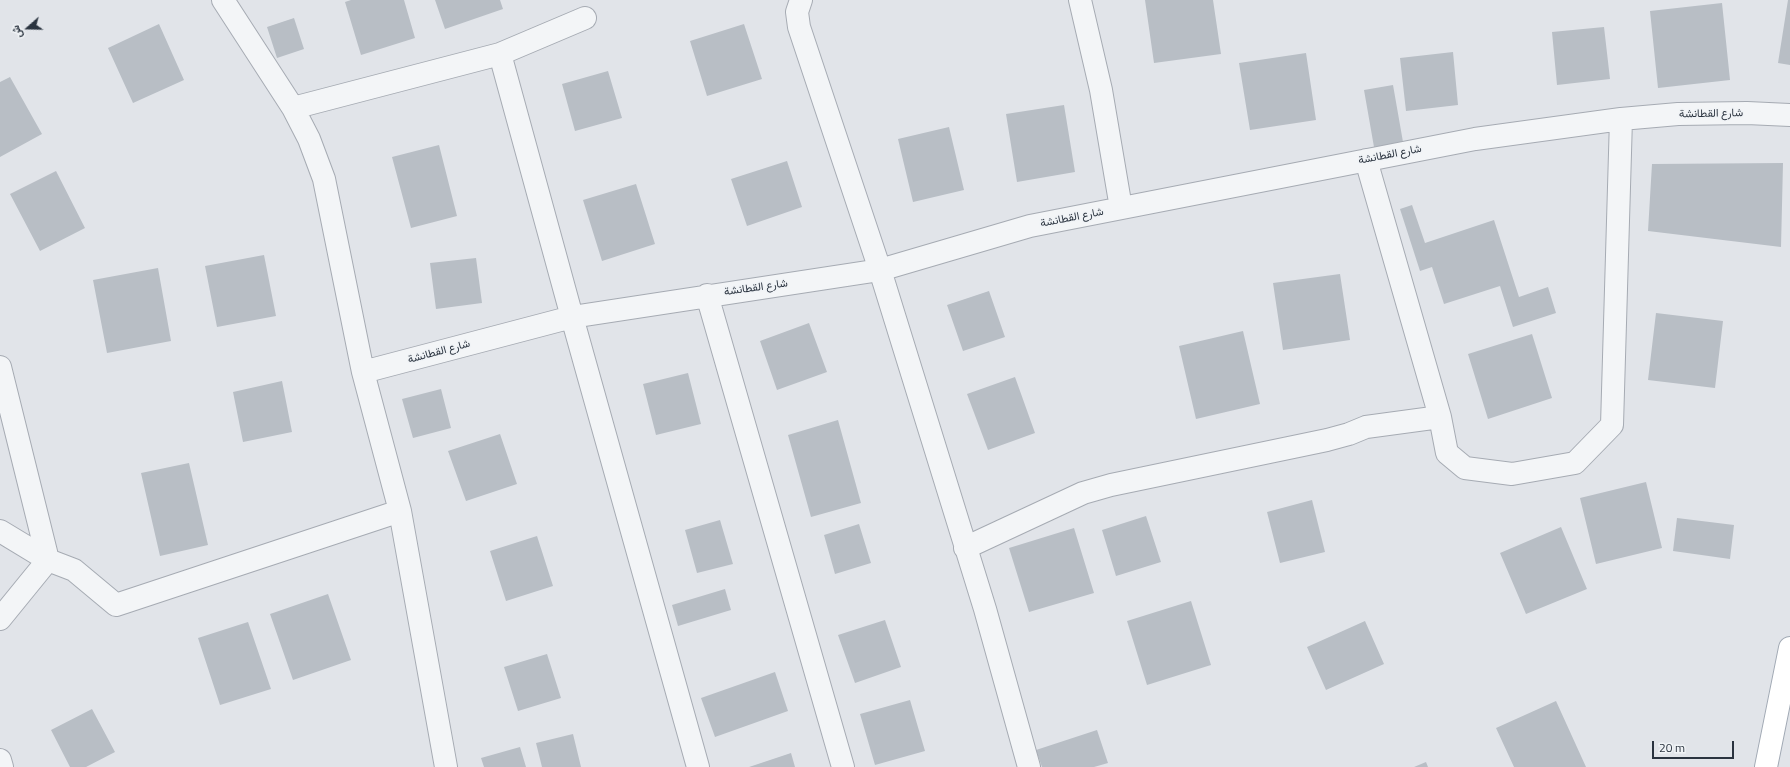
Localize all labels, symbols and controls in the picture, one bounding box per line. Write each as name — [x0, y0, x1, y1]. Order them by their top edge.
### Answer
north arrow — [8, 8, 48, 48]
text: ش — [7, 23, 27, 41]
street label: شارع القطانشة — [1679, 107, 1743, 121]
street label: شارع القطانشة — [1357, 142, 1423, 168]
street label: شارع القطانشة — [1039, 205, 1105, 231]
street label: شارع القطانشة — [723, 277, 789, 299]
street label: شارع القطانشة — [406, 337, 472, 367]
scale bar — [1654, 733, 1736, 759]
text: 20 m — [1659, 738, 1685, 757]

